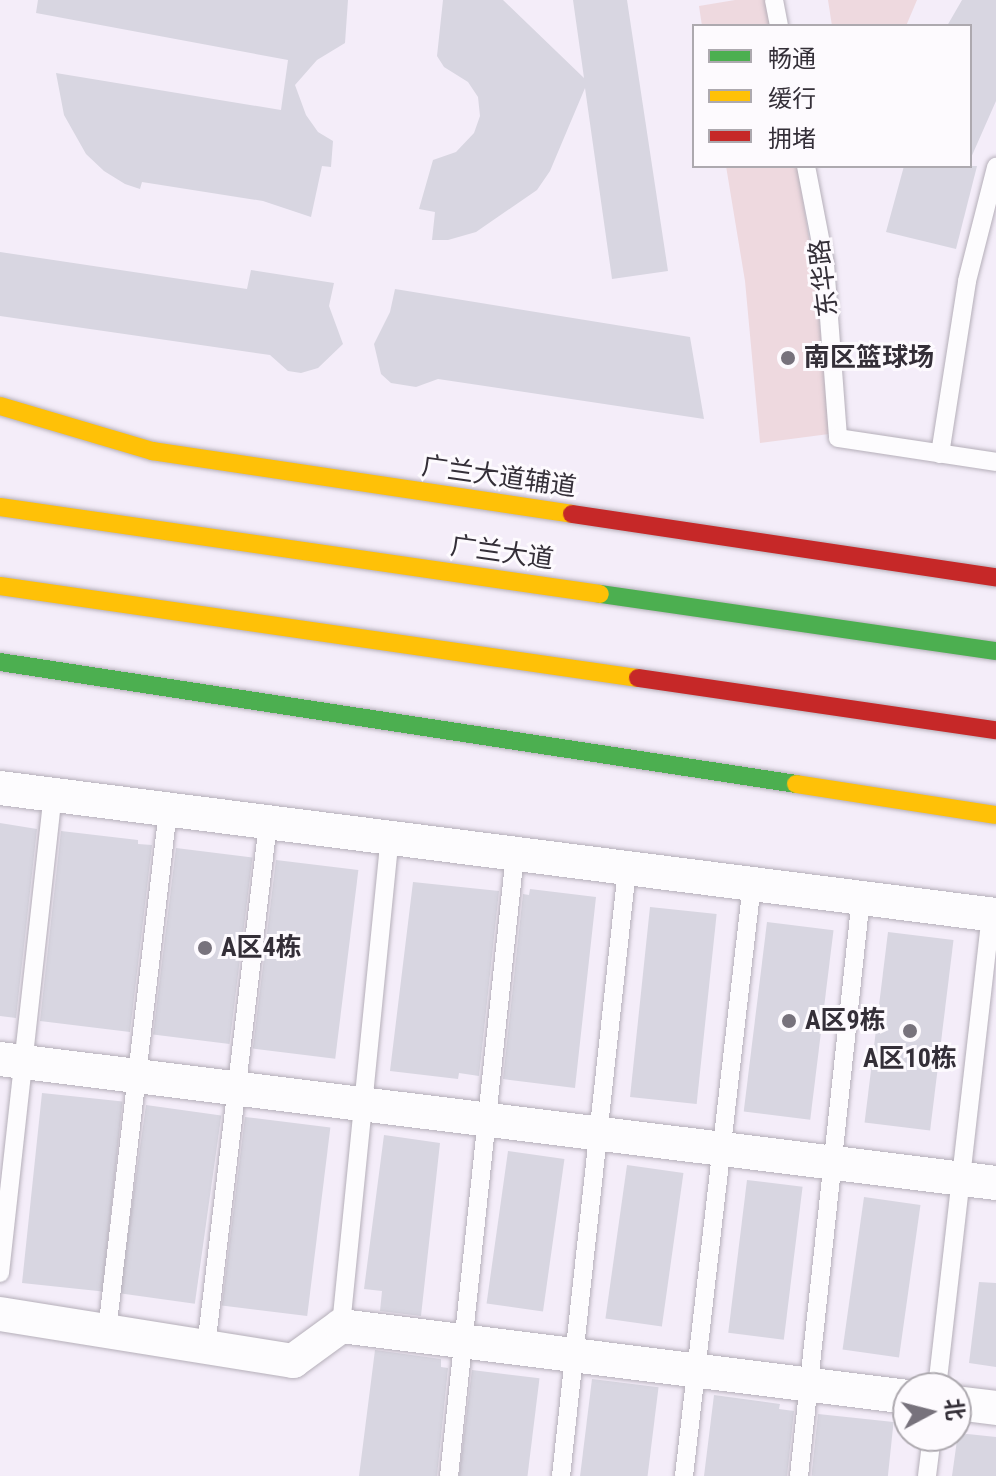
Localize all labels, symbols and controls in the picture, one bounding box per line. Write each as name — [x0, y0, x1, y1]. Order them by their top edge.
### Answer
legend — [692, 24, 972, 168]
text: 畅通 — [768, 45, 816, 73]
text: 缓行 — [768, 85, 816, 113]
text: 拥堵 — [768, 125, 816, 153]
street label: 东华路 — [804, 237, 844, 319]
place label: 南区篮球场 — [804, 342, 934, 374]
marker: 南区篮球场 — [779, 349, 797, 367]
street label: 广兰大道辅道 — [420, 451, 578, 503]
street label: 广兰大道 — [448, 530, 556, 576]
place label: A区4栋 — [221, 932, 302, 964]
marker: A区4栋 — [196, 939, 214, 957]
place label: A区9栋 — [805, 1005, 886, 1037]
marker: A区9栋 — [780, 1012, 798, 1030]
marker: A区10栋 — [901, 1022, 919, 1040]
place label: A区10栋 — [863, 1043, 957, 1075]
north arrow — [892, 1372, 972, 1452]
text: 北 — [941, 1397, 968, 1422]

